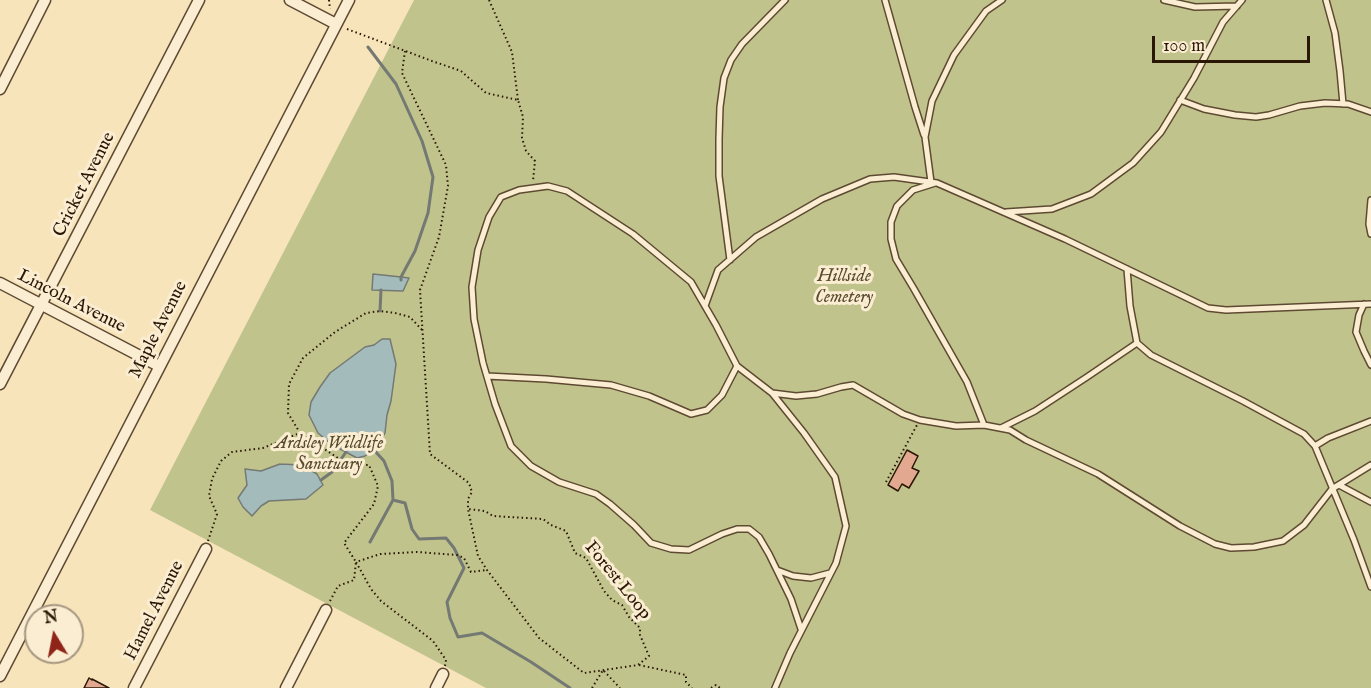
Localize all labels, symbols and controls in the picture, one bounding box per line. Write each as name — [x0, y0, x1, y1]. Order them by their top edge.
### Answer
scale bar — [1155, 24, 1312, 62]
text: 100 m — [1163, 35, 1205, 58]
street label: Cricket Avenue — [49, 129, 121, 241]
street label: Lincoln Avenue — [14, 266, 128, 338]
park label: Hillside Cemetery — [815, 266, 873, 308]
street label: Maple Avenue — [125, 278, 193, 382]
park label: Ardsley Wildlife Sanctuary — [275, 433, 383, 476]
street label: Forest Loop — [579, 538, 655, 624]
street label: Hamel Avenue — [121, 557, 189, 665]
north arrow — [24, 604, 84, 664]
text: N — [43, 607, 60, 629]

